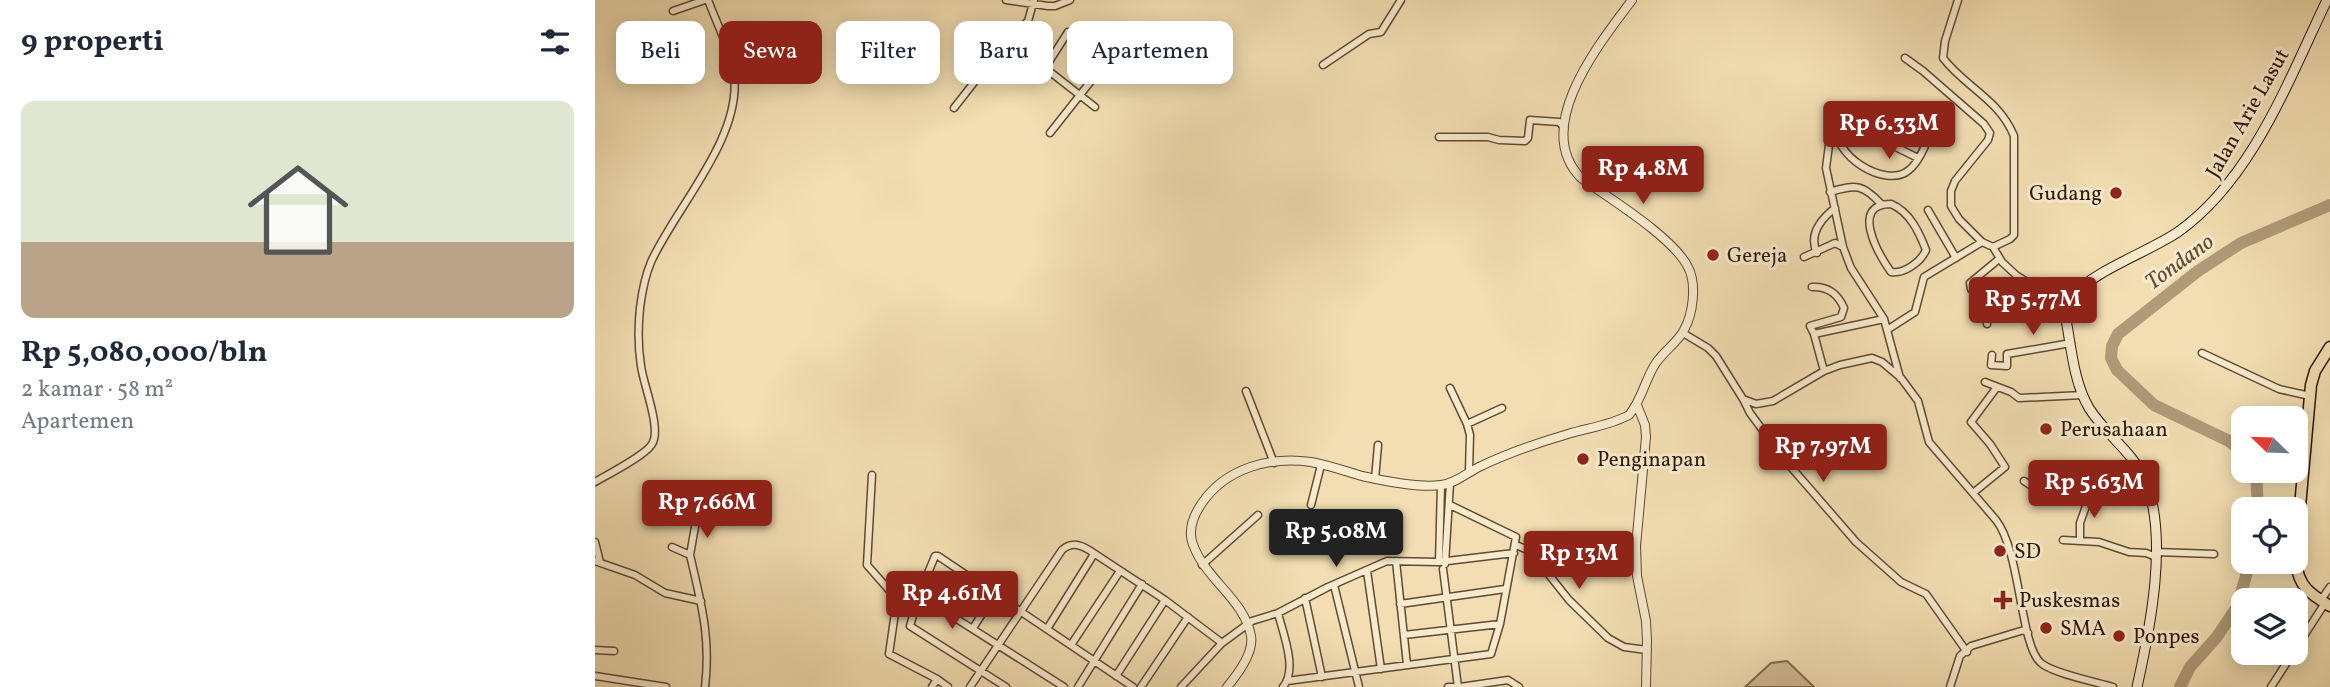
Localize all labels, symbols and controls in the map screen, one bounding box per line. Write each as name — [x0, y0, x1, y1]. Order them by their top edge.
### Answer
text: 9 properti — [21, 21, 164, 63]
chip: Beli — [616, 21, 705, 84]
chip: Sewa — [719, 21, 822, 84]
chip: Filter — [836, 21, 940, 84]
chip: Baru — [954, 21, 1053, 84]
chip: Apartemen — [1067, 21, 1233, 84]
icon: filters — [536, 23, 574, 61]
street label: Jalan Arie Lasut — [2199, 44, 2297, 184]
pin: Rp 6.33M — [1817, 102, 1961, 161]
text: Rp 6.33M — [1839, 108, 1939, 140]
pin: Rp 4.8M — [1578, 146, 1708, 206]
icon: home — [235, 147, 361, 273]
text: Rp 4.8M — [1598, 153, 1688, 185]
place label: Gudang — [2029, 180, 2102, 209]
marker: Gudang — [2108, 185, 2124, 201]
water label: Tondano — [2139, 226, 2222, 299]
place label: Gereja — [1727, 242, 1787, 271]
marker: Gereja — [1705, 247, 1721, 263]
pin: Rp 5.77M — [1961, 278, 2105, 337]
text: Rp 5.77M — [1985, 284, 2081, 316]
text: Rp 5,080,000/bln — [21, 332, 267, 374]
text: 2 kamar · 58 m² — [21, 374, 173, 406]
text: Apartemen — [21, 406, 134, 438]
north arrow — [2231, 406, 2308, 483]
map controls — [2231, 406, 2308, 665]
place label: Perusahaan — [2060, 416, 2168, 445]
marker: Perusahaan — [2038, 421, 2054, 437]
pin: Rp 7.97M — [1751, 424, 1895, 484]
text: Rp 7.97M — [1775, 431, 1871, 463]
place label: Penginapan — [1597, 446, 1706, 475]
marker: Penginapan — [1575, 451, 1591, 467]
pin: Rp 5.63M — [2022, 461, 2166, 520]
text: Rp 5.63M — [2044, 467, 2144, 499]
pin: Rp 7.66M — [635, 480, 779, 540]
text: Rp 7.66M — [658, 487, 756, 519]
button: locate — [2231, 497, 2308, 574]
pin: Rp 5.08M — [1264, 510, 1408, 569]
text: Rp 5.08M — [1285, 516, 1387, 548]
pin: Rp 13M — [1522, 532, 1636, 591]
text: Rp 13M — [1540, 538, 1618, 570]
place label: SD — [2014, 538, 2041, 567]
marker: SD — [1992, 543, 2008, 559]
pin: Rp 4.61M — [880, 572, 1024, 631]
text: Rp 4.61M — [902, 578, 1002, 610]
place label: Puskesmas — [2019, 587, 2120, 616]
button: layers — [2231, 588, 2308, 665]
marker: Puskesmas — [1993, 590, 2013, 610]
place label: SMA — [2060, 615, 2106, 644]
marker: SMA — [2038, 620, 2054, 636]
place label: Ponpes — [2133, 623, 2199, 652]
marker: Ponpes — [2111, 628, 2127, 644]

